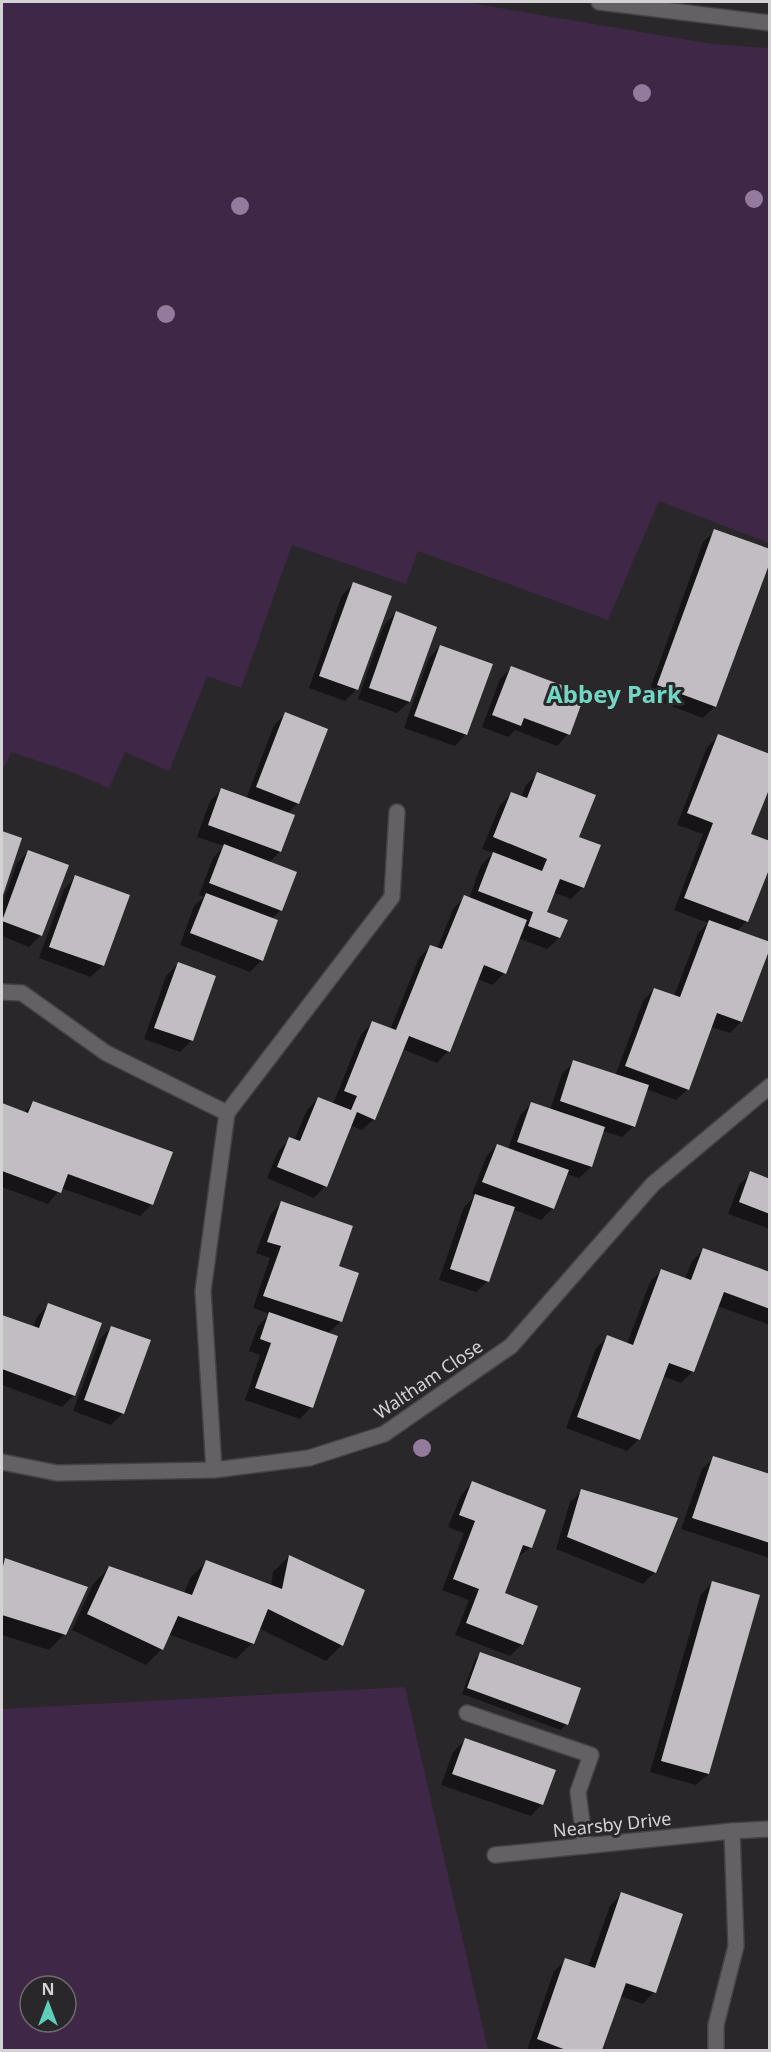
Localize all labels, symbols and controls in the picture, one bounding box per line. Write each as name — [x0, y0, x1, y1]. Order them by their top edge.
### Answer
district label: Abbey Park — [546, 677, 682, 710]
street label: Waltham Close — [369, 1334, 487, 1424]
street label: Nearsby Drive — [552, 1806, 672, 1842]
north arrow — [18, 1974, 78, 2034]
text: N — [41, 1978, 55, 2000]

